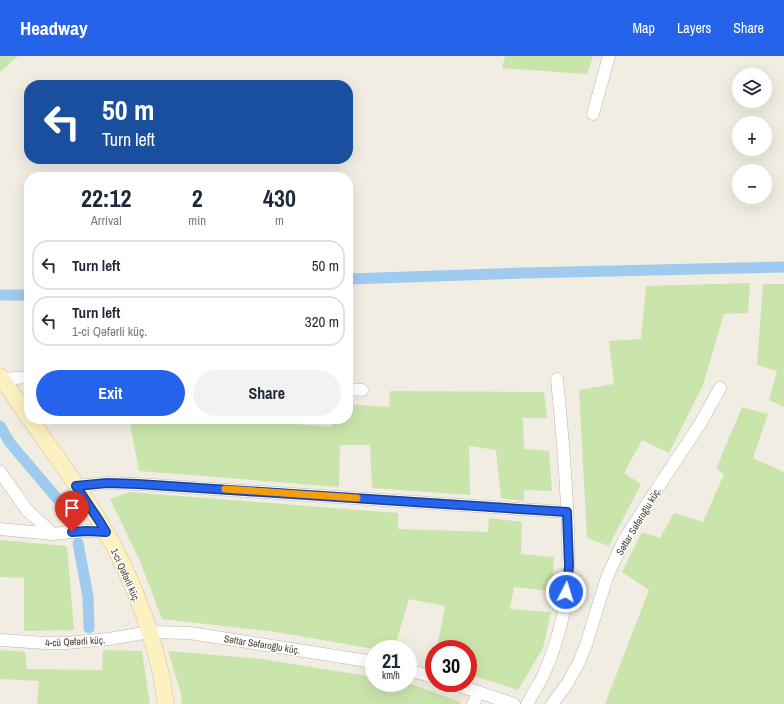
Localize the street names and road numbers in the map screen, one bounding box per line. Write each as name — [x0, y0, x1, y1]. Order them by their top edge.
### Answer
street label: Səttar Səfəroğlu küç. — [613, 485, 664, 557]
street label: 1-ci Qəfərli küç. — [108, 546, 143, 604]
street label: Səttar Səfəroğlu küç. — [223, 632, 301, 657]
street label: 4-cü Qəfərli küç. — [45, 633, 105, 650]

